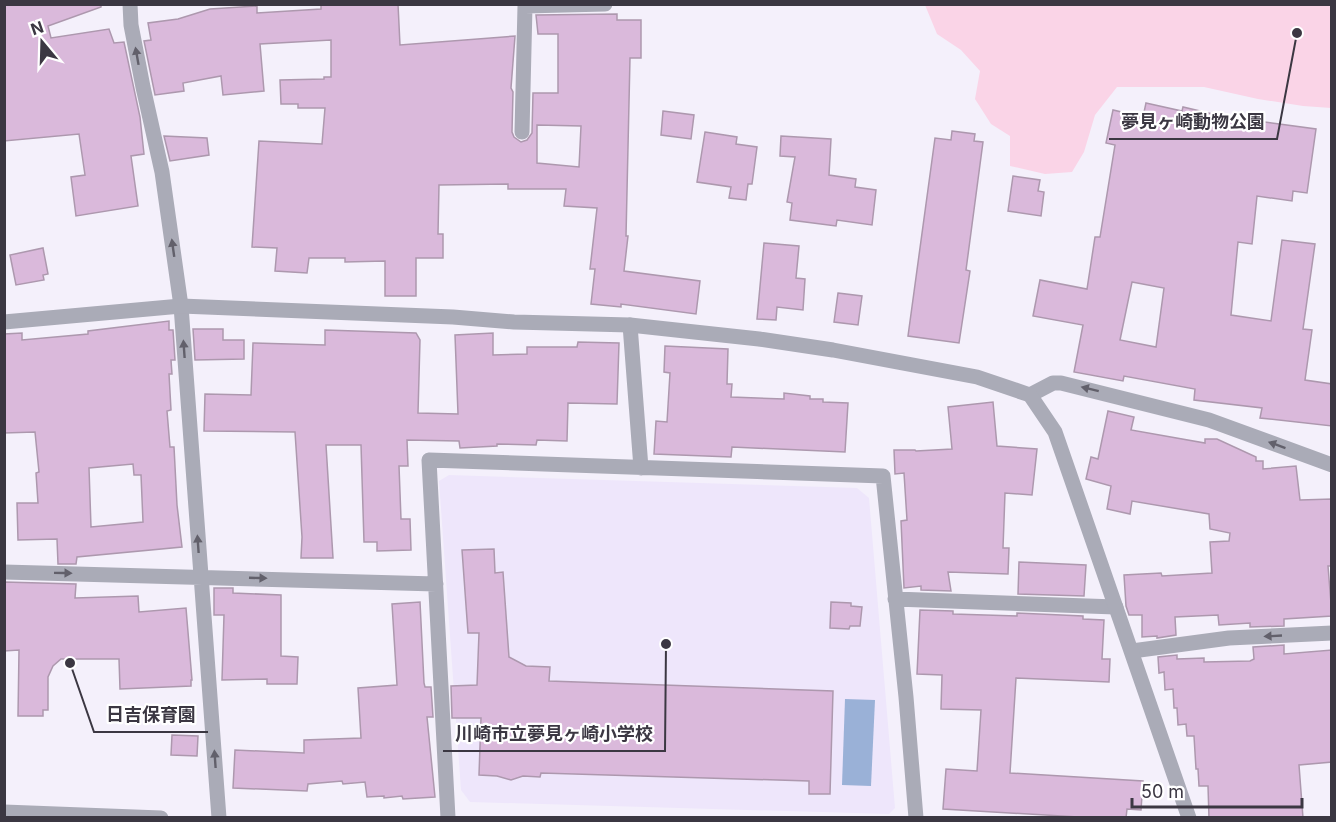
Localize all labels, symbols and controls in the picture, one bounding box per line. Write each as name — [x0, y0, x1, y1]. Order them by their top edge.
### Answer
north arrow — [12, 12, 72, 72]
text: N — [28, 16, 46, 39]
one-way arrow — [132, 47, 141, 66]
callout: 夢見ヶ崎動物公園 — [1109, 103, 1277, 139]
text: 夢見ヶ崎動物公園 — [1121, 111, 1265, 132]
one-way arrow — [168, 238, 177, 257]
one-way arrow — [180, 340, 189, 359]
one-way arrow — [1081, 384, 1099, 394]
one-way arrow — [1267, 440, 1285, 450]
one-way arrow — [194, 534, 203, 553]
one-way arrow — [53, 569, 72, 578]
one-way arrow — [248, 574, 267, 583]
one-way arrow — [1264, 632, 1283, 641]
callout: 日吉保育園 — [94, 696, 208, 732]
text: 日吉保育園 — [106, 704, 196, 725]
callout: 川崎市立夢見ヶ崎小学校 — [443, 715, 665, 751]
text: 川崎市立夢見ヶ崎小学校 — [455, 723, 653, 744]
one-way arrow — [210, 750, 220, 769]
scale bar — [1132, 771, 1302, 809]
text: 50 m — [1141, 781, 1184, 802]

